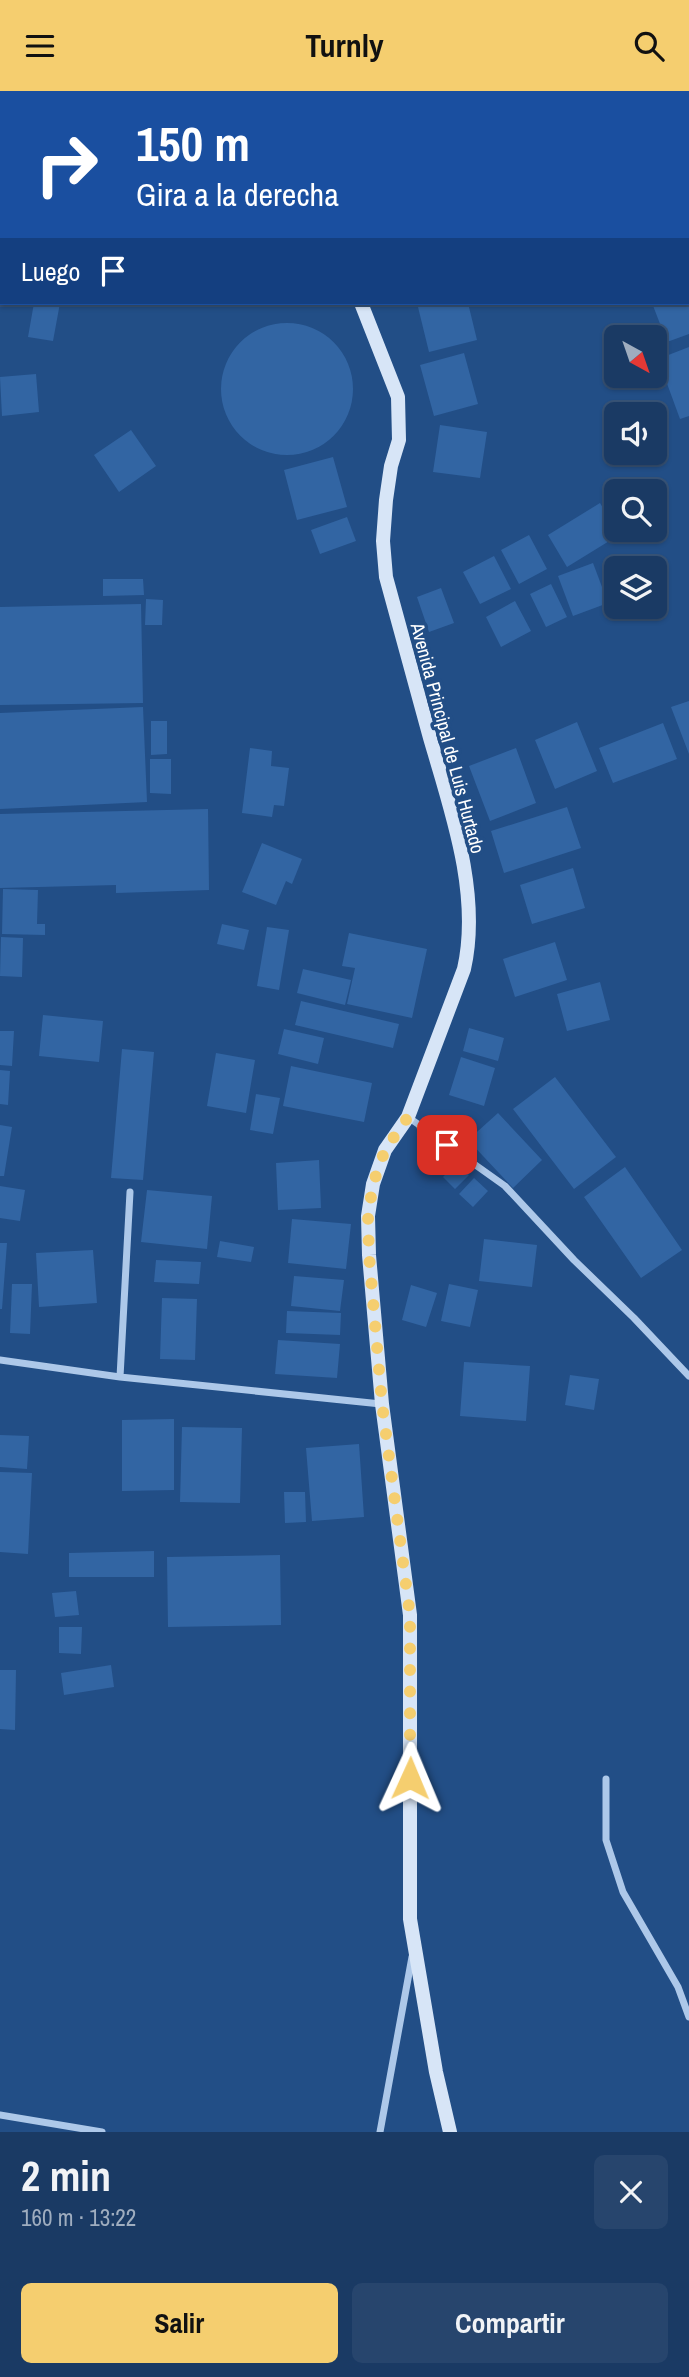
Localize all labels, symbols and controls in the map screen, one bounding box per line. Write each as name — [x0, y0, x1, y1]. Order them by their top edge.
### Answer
text: Turnly — [305, 24, 384, 67]
icon: menu — [21, 27, 59, 65]
icon: search — [630, 27, 668, 65]
text: 150 m — [136, 110, 250, 176]
icon: right — [21, 119, 112, 210]
text: Gira a la derecha — [136, 173, 339, 216]
icon: arrive — [94, 252, 132, 290]
text: Luego — [21, 254, 80, 289]
north arrow — [604, 325, 667, 389]
map controls — [604, 325, 667, 619]
button: sound — [604, 402, 667, 465]
button: search — [604, 479, 667, 542]
button: layers — [604, 556, 667, 619]
street label: Avenida Principal de Luis Hurtado — [404, 619, 491, 856]
pin — [417, 1115, 477, 1175]
icon: arrive — [428, 1126, 466, 1164]
position arrow — [373, 1741, 447, 1815]
text: 2 min — [21, 2148, 111, 2204]
button: close — [594, 2155, 668, 2229]
text: 160 m · 13:22 — [21, 2202, 136, 2233]
button: Salir — [21, 2283, 338, 2363]
button: Compartir — [352, 2283, 668, 2363]

